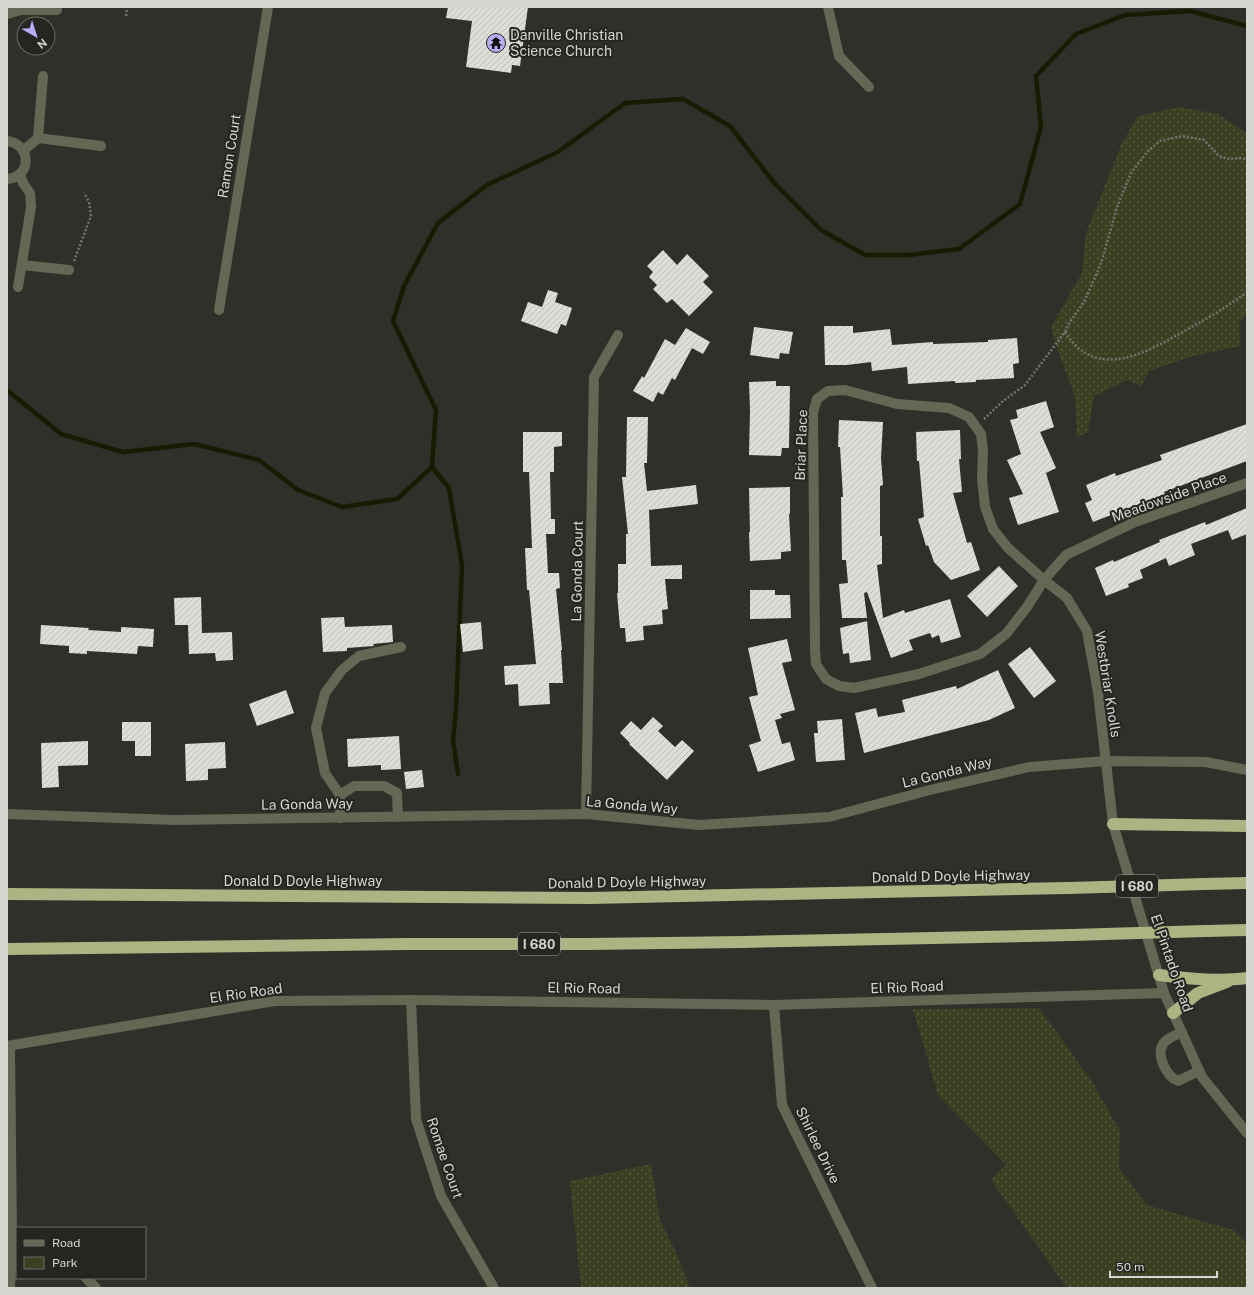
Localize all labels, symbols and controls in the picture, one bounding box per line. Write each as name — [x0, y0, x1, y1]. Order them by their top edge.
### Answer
north arrow — [16, 16, 56, 56]
place label: Danville Christian Science Church — [510, 27, 623, 59]
temple icon: Danville Christian Science Church — [485, 32, 507, 54]
text: N — [35, 36, 49, 51]
street label: Ramon Court — [214, 113, 244, 199]
street label: Briar Place — [792, 409, 810, 481]
street label: Meadowside Place — [1109, 469, 1229, 525]
street label: La Gonda Court — [568, 520, 586, 622]
street label: Westbriar Knolls — [1092, 630, 1124, 738]
street label: La Gonda Way — [900, 753, 994, 791]
street label: La Gonda Way — [585, 793, 679, 817]
street label: La Gonda Way — [261, 795, 354, 813]
street label: Donald D Doyle Highway — [871, 867, 1031, 885]
street label: Donald D Doyle Highway — [224, 873, 383, 889]
street label: Donald D Doyle Highway — [547, 873, 707, 891]
road number: I 680 — [1116, 875, 1158, 897]
street label: El Pintado Road — [1148, 912, 1196, 1014]
road number: I 680 — [518, 933, 560, 955]
street label: El Rio Road — [870, 978, 944, 996]
street label: El Rio Road — [547, 979, 621, 997]
street label: El Rio Road — [209, 980, 283, 1006]
street label: Shirlee Drive — [793, 1104, 843, 1186]
street label: Romae Court — [424, 1115, 466, 1201]
legend — [16, 1227, 146, 1279]
text: Road — [52, 1236, 80, 1250]
scale bar — [1110, 1253, 1217, 1279]
text: Park — [52, 1256, 78, 1270]
text: 50 m — [1116, 1260, 1144, 1274]

